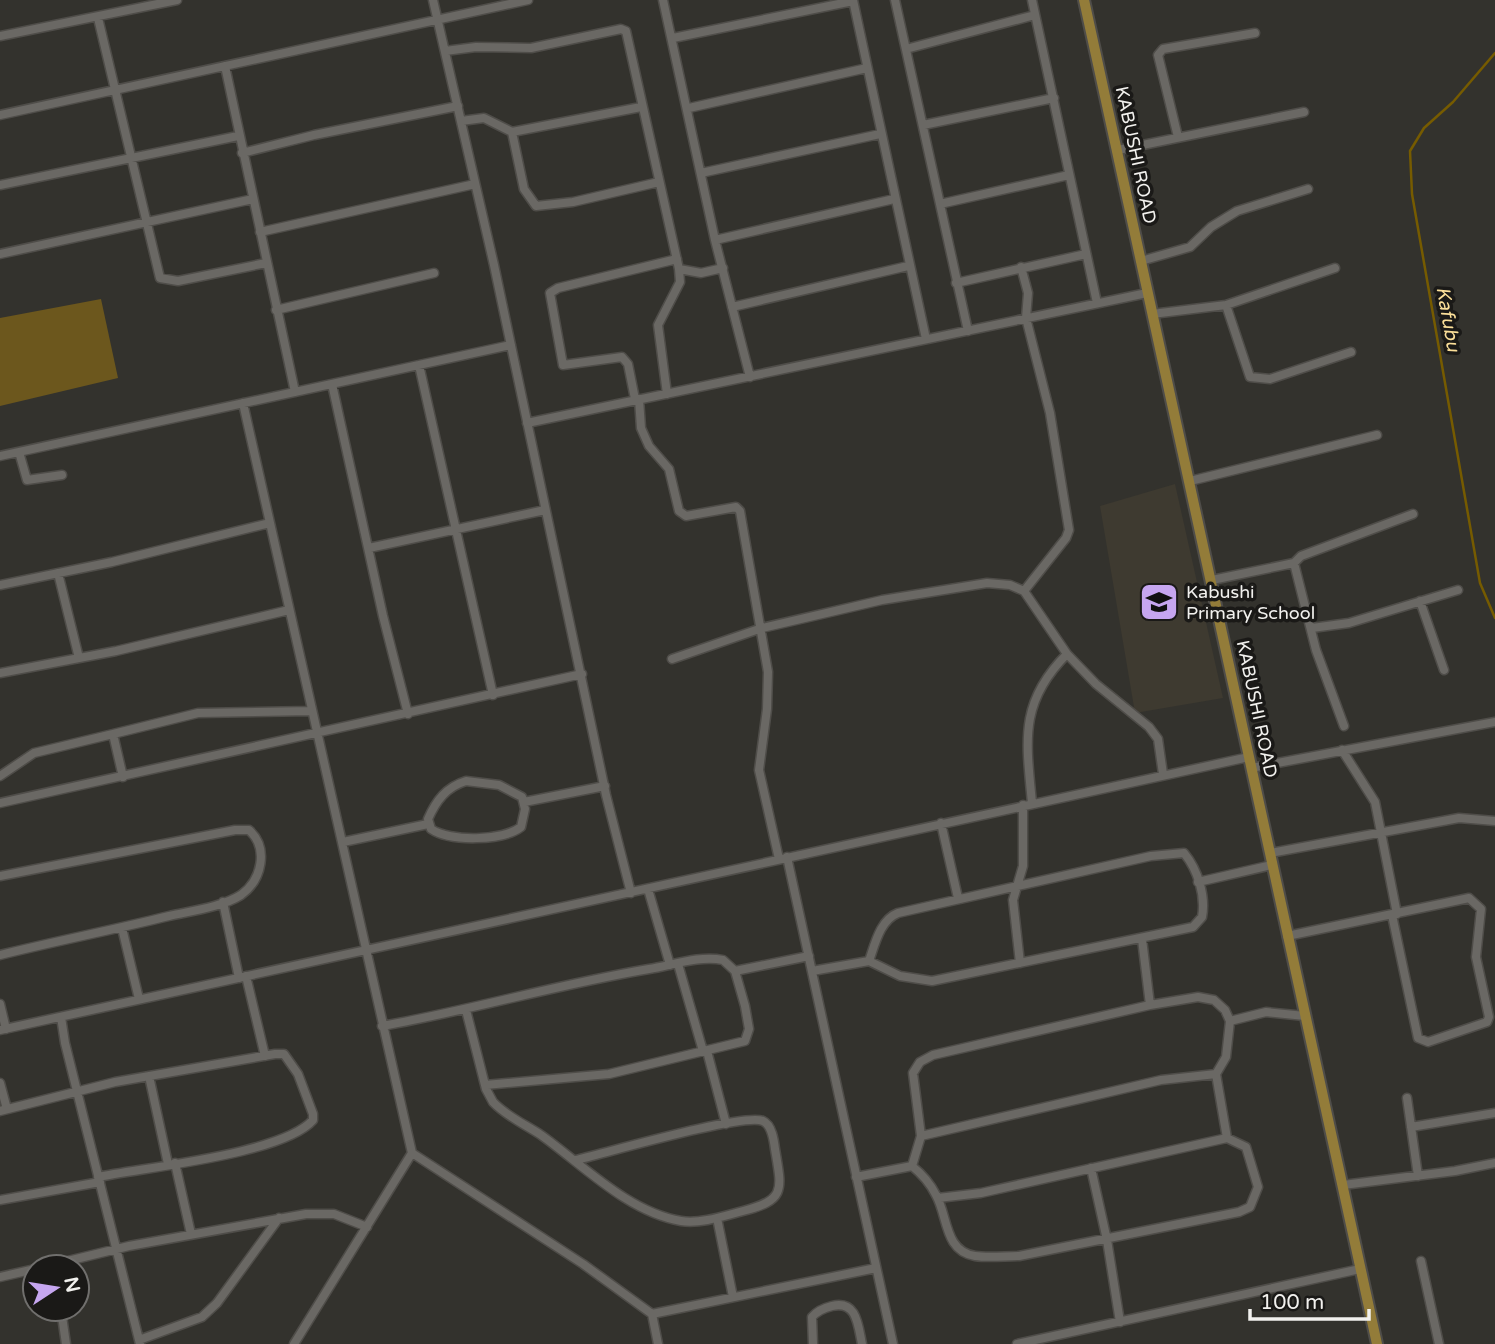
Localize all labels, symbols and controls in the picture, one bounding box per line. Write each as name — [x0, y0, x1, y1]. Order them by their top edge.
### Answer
street label: KABUSHI ROAD — [1111, 84, 1161, 226]
water label: Kafubu — [1431, 285, 1465, 355]
school or university icon: Kabushi Primary School — [1138, 581, 1180, 623]
place label: Kabushi Primary School — [1186, 581, 1315, 624]
street label: KABUSHI ROAD — [1232, 638, 1282, 780]
north arrow — [21, 1253, 91, 1323]
text: N — [59, 1275, 84, 1294]
scale bar — [1250, 1278, 1369, 1322]
text: 100 m — [1260, 1290, 1324, 1315]

